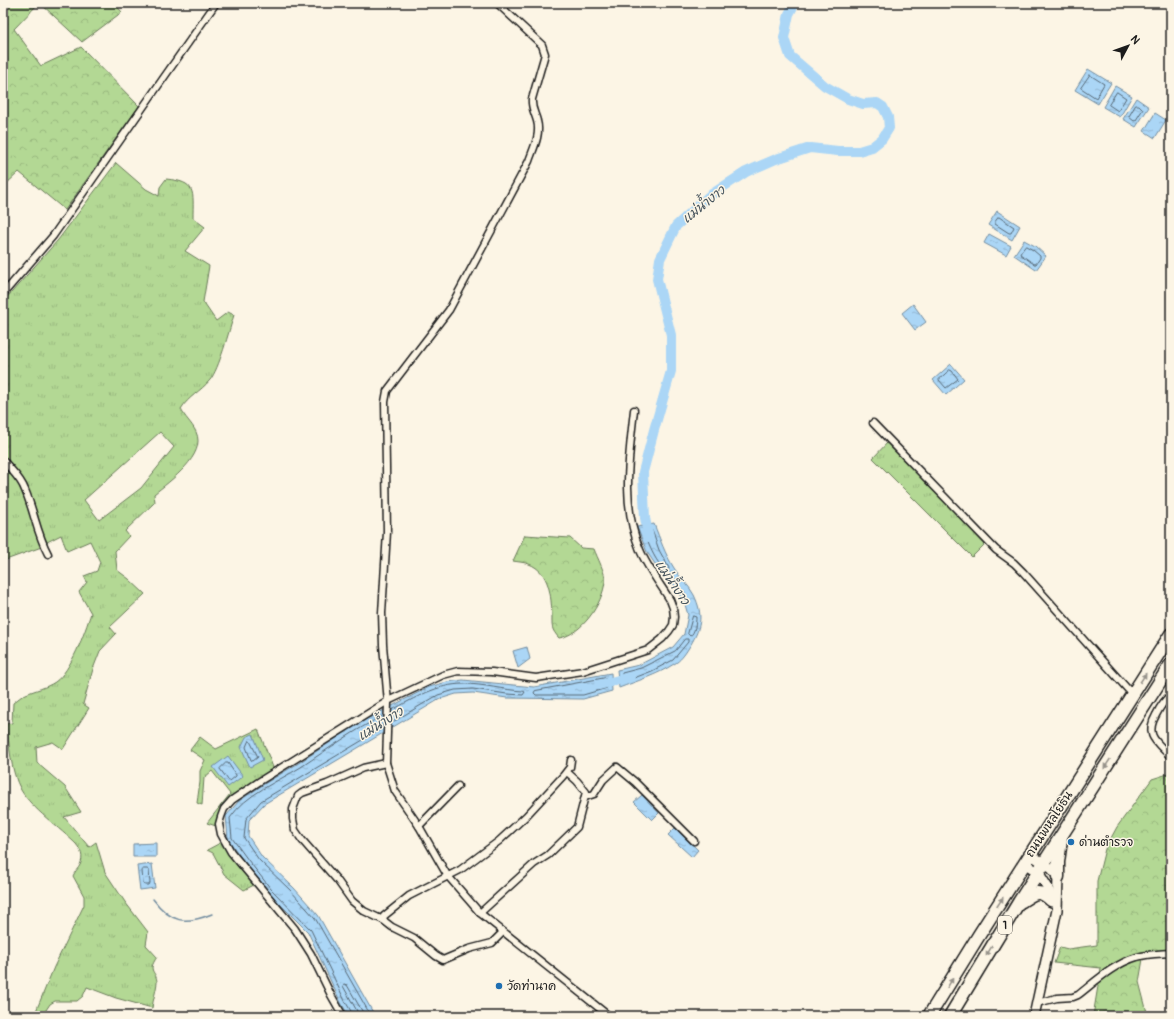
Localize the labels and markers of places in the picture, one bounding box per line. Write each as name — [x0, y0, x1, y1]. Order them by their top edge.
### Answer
place label: ด่านตำรวจ — [1079, 834, 1133, 850]
marker: ด่านตำรวจ — [1066, 837, 1076, 847]
place label: วัดท่านาค — [507, 978, 556, 994]
marker: วัดท่านาค — [494, 981, 504, 991]

